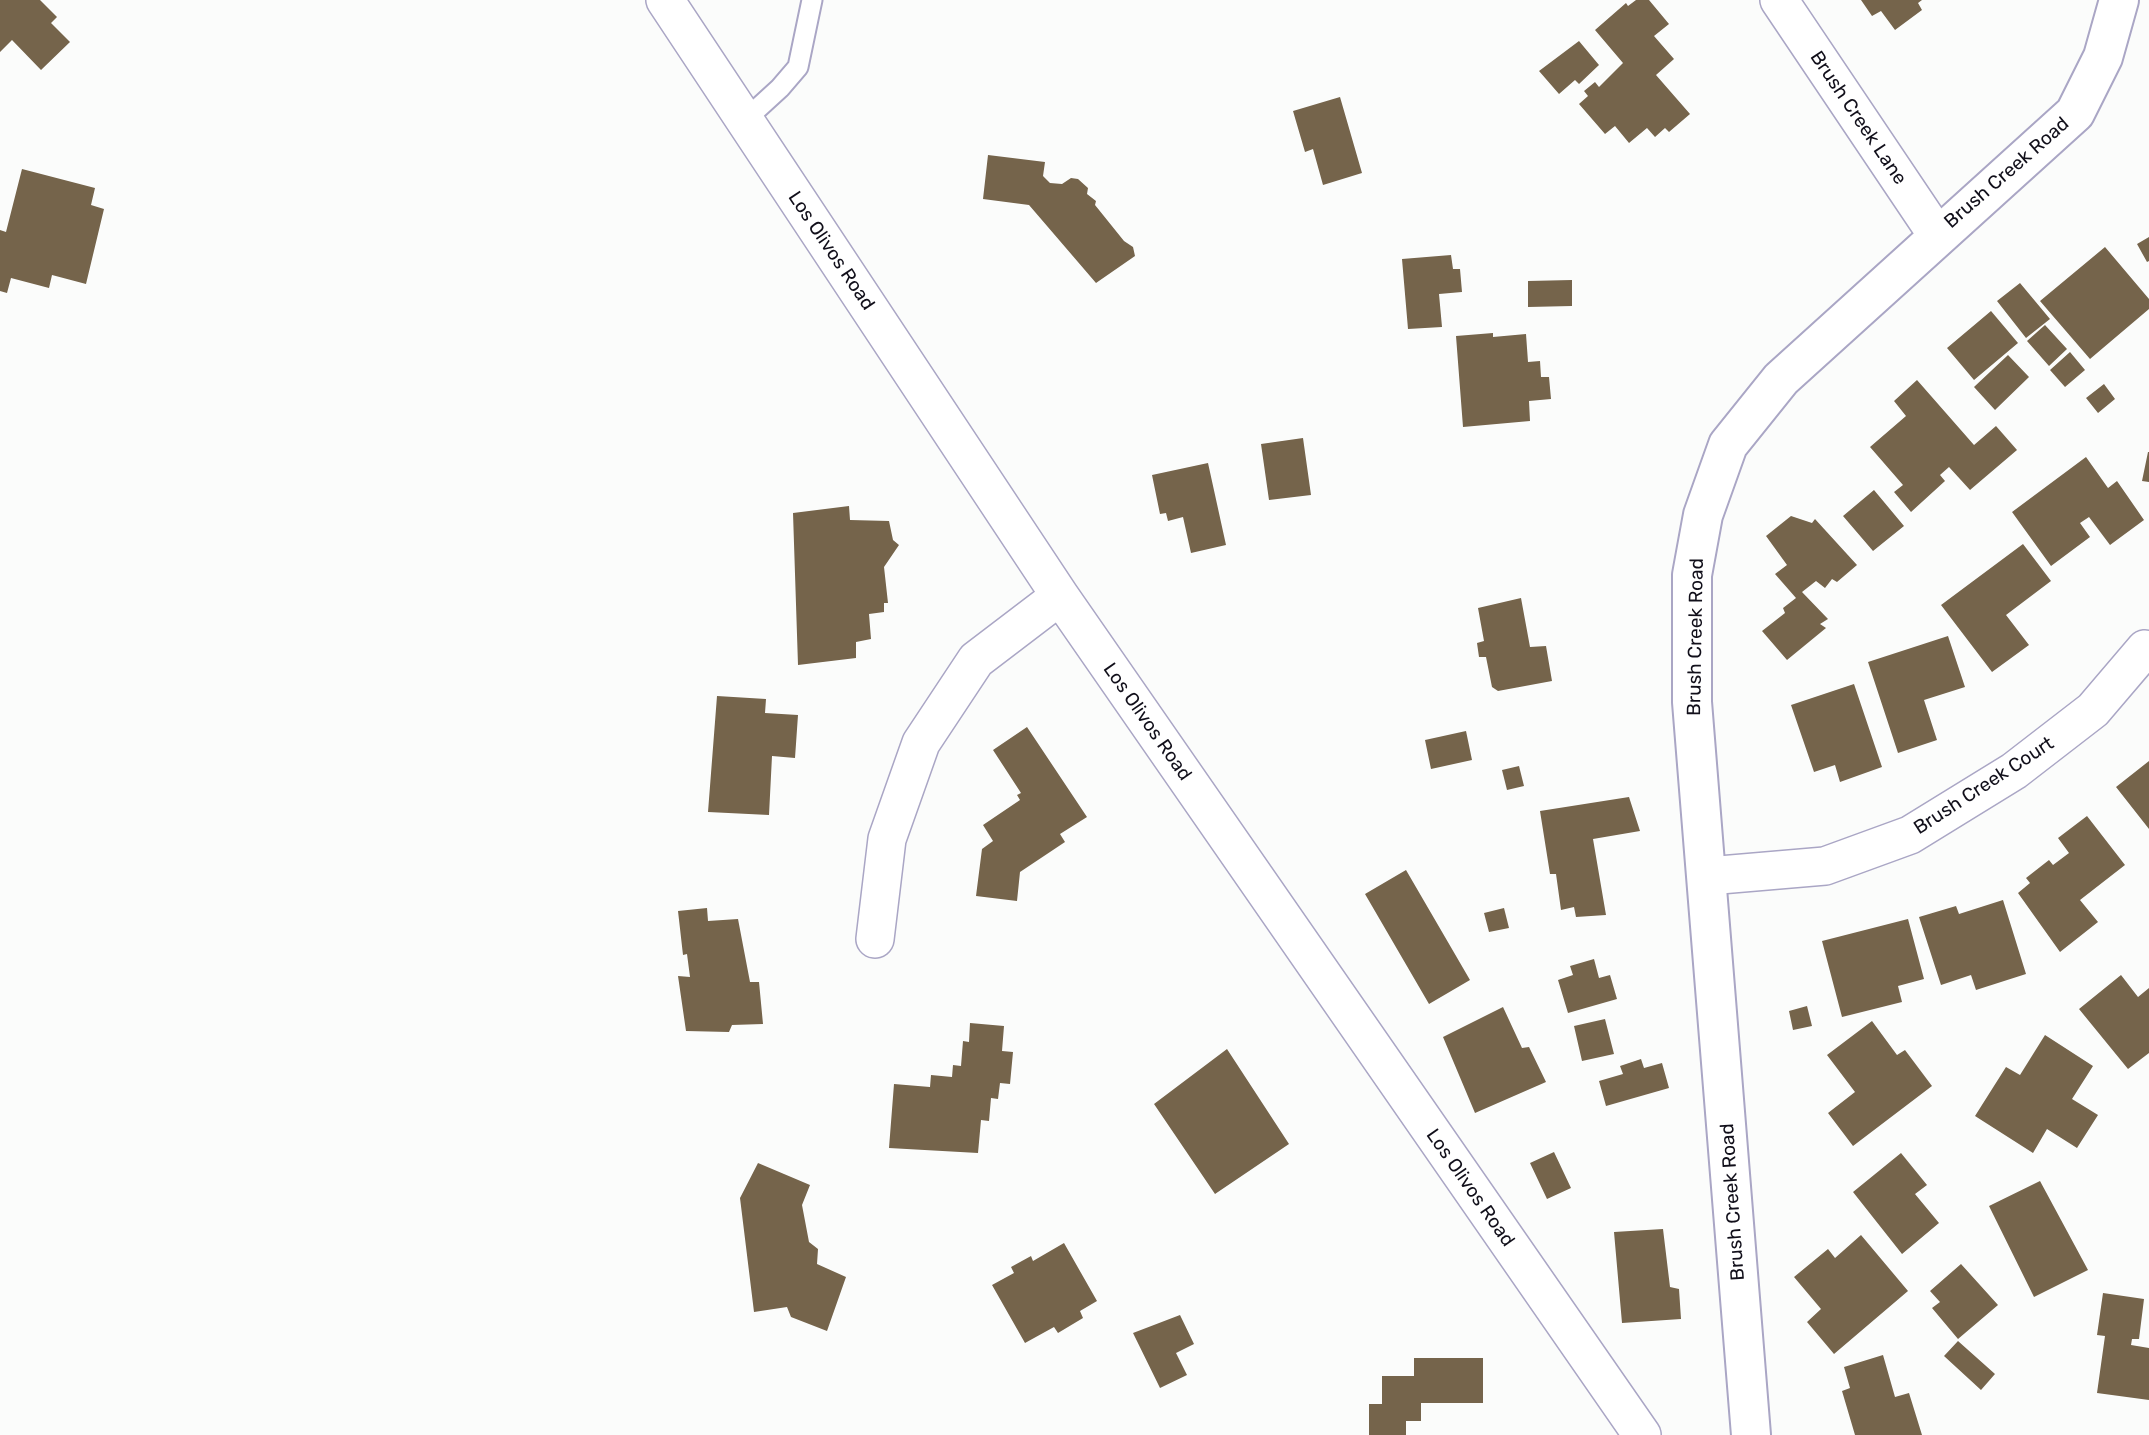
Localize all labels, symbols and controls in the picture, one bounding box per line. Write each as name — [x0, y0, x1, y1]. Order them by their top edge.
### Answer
street label: Brush Creek Lane — [1805, 47, 1911, 189]
street label: Brush Creek Road — [1940, 113, 2074, 233]
street label: Los Olivos Road — [783, 187, 879, 315]
street label: Brush Creek Road — [1683, 558, 1709, 716]
street label: Los Olivos Road — [1098, 659, 1196, 785]
street label: Brush Creek Court — [1910, 732, 2058, 840]
street label: Brush Creek Road — [1716, 1123, 1750, 1281]
street label: Los Olivos Road — [1421, 1125, 1519, 1251]

